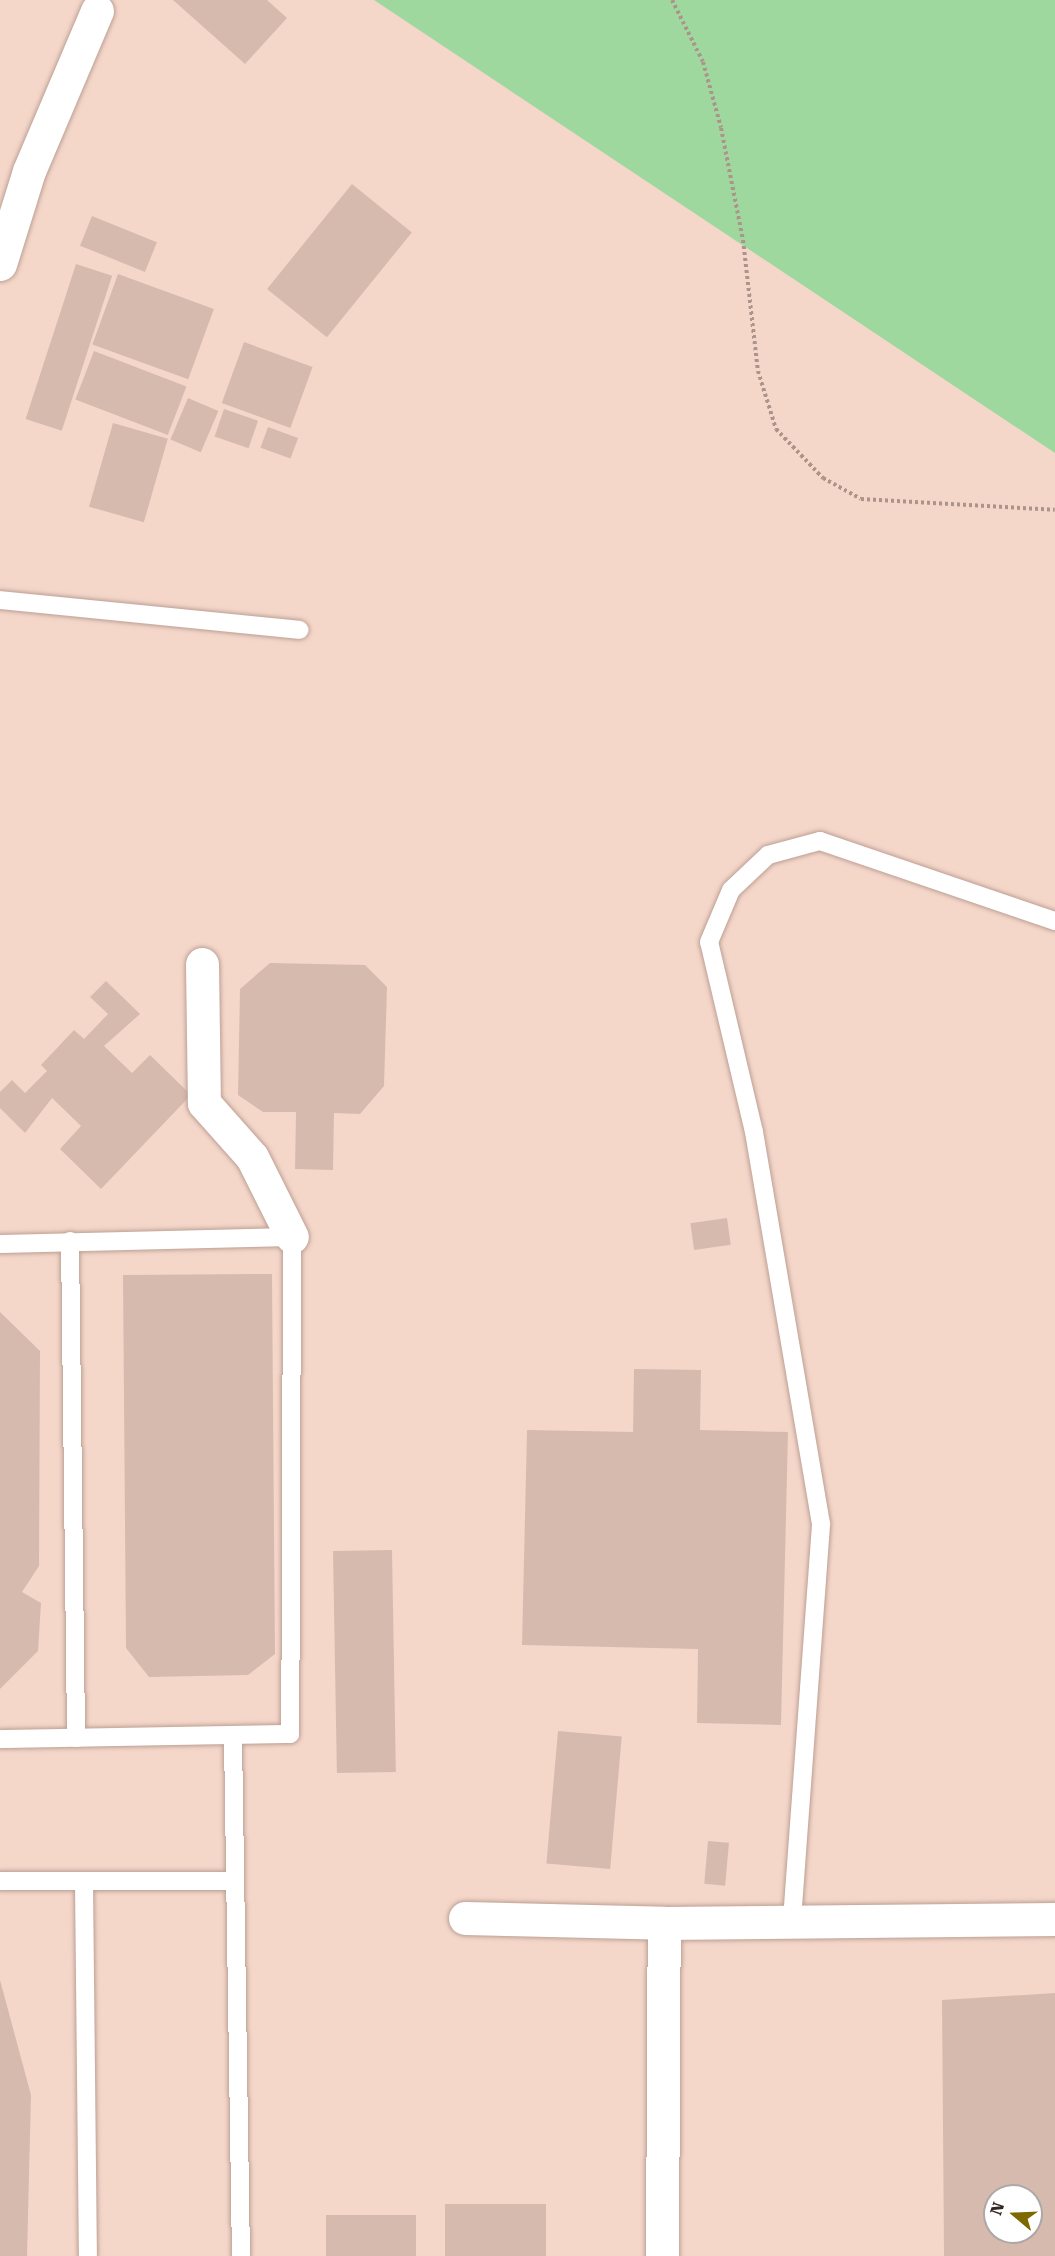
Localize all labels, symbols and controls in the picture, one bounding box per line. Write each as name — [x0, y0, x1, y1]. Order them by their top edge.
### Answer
north arrow — [983, 2184, 1043, 2244]
text: N — [986, 2200, 1008, 2218]

